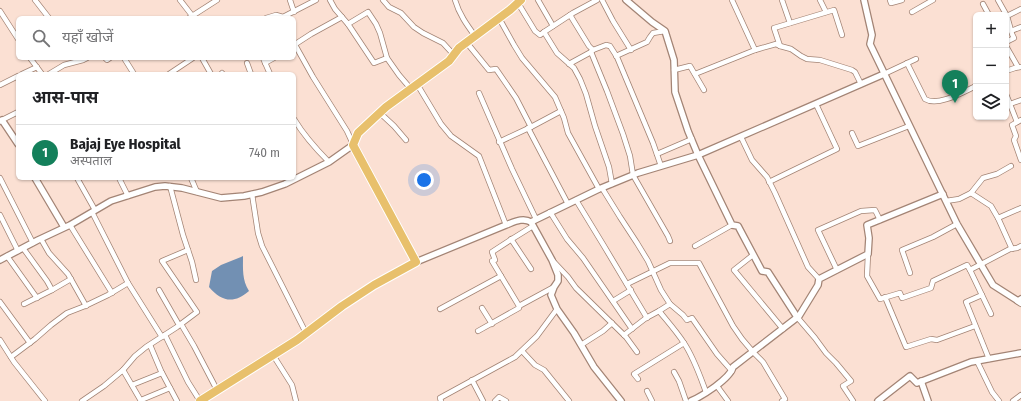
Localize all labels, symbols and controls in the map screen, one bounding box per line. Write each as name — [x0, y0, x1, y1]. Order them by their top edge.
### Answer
map controls — [973, 12, 1009, 120]
button: + — [973, 12, 1009, 48]
search box — [16, 16, 296, 60]
icon: search — [30, 27, 52, 49]
text: यहाँ खोजें — [62, 28, 113, 46]
button: − — [973, 48, 1009, 84]
pin: 1 — [942, 70, 968, 103]
button: layers — [973, 84, 1009, 120]
text: आस-पास — [32, 87, 98, 108]
text: Bajaj Eye Hospital — [70, 135, 181, 153]
text: 1 — [42, 145, 48, 160]
text: 740 m — [249, 145, 280, 160]
text: अस्पताल — [70, 153, 112, 168]
your location — [414, 170, 434, 190]

